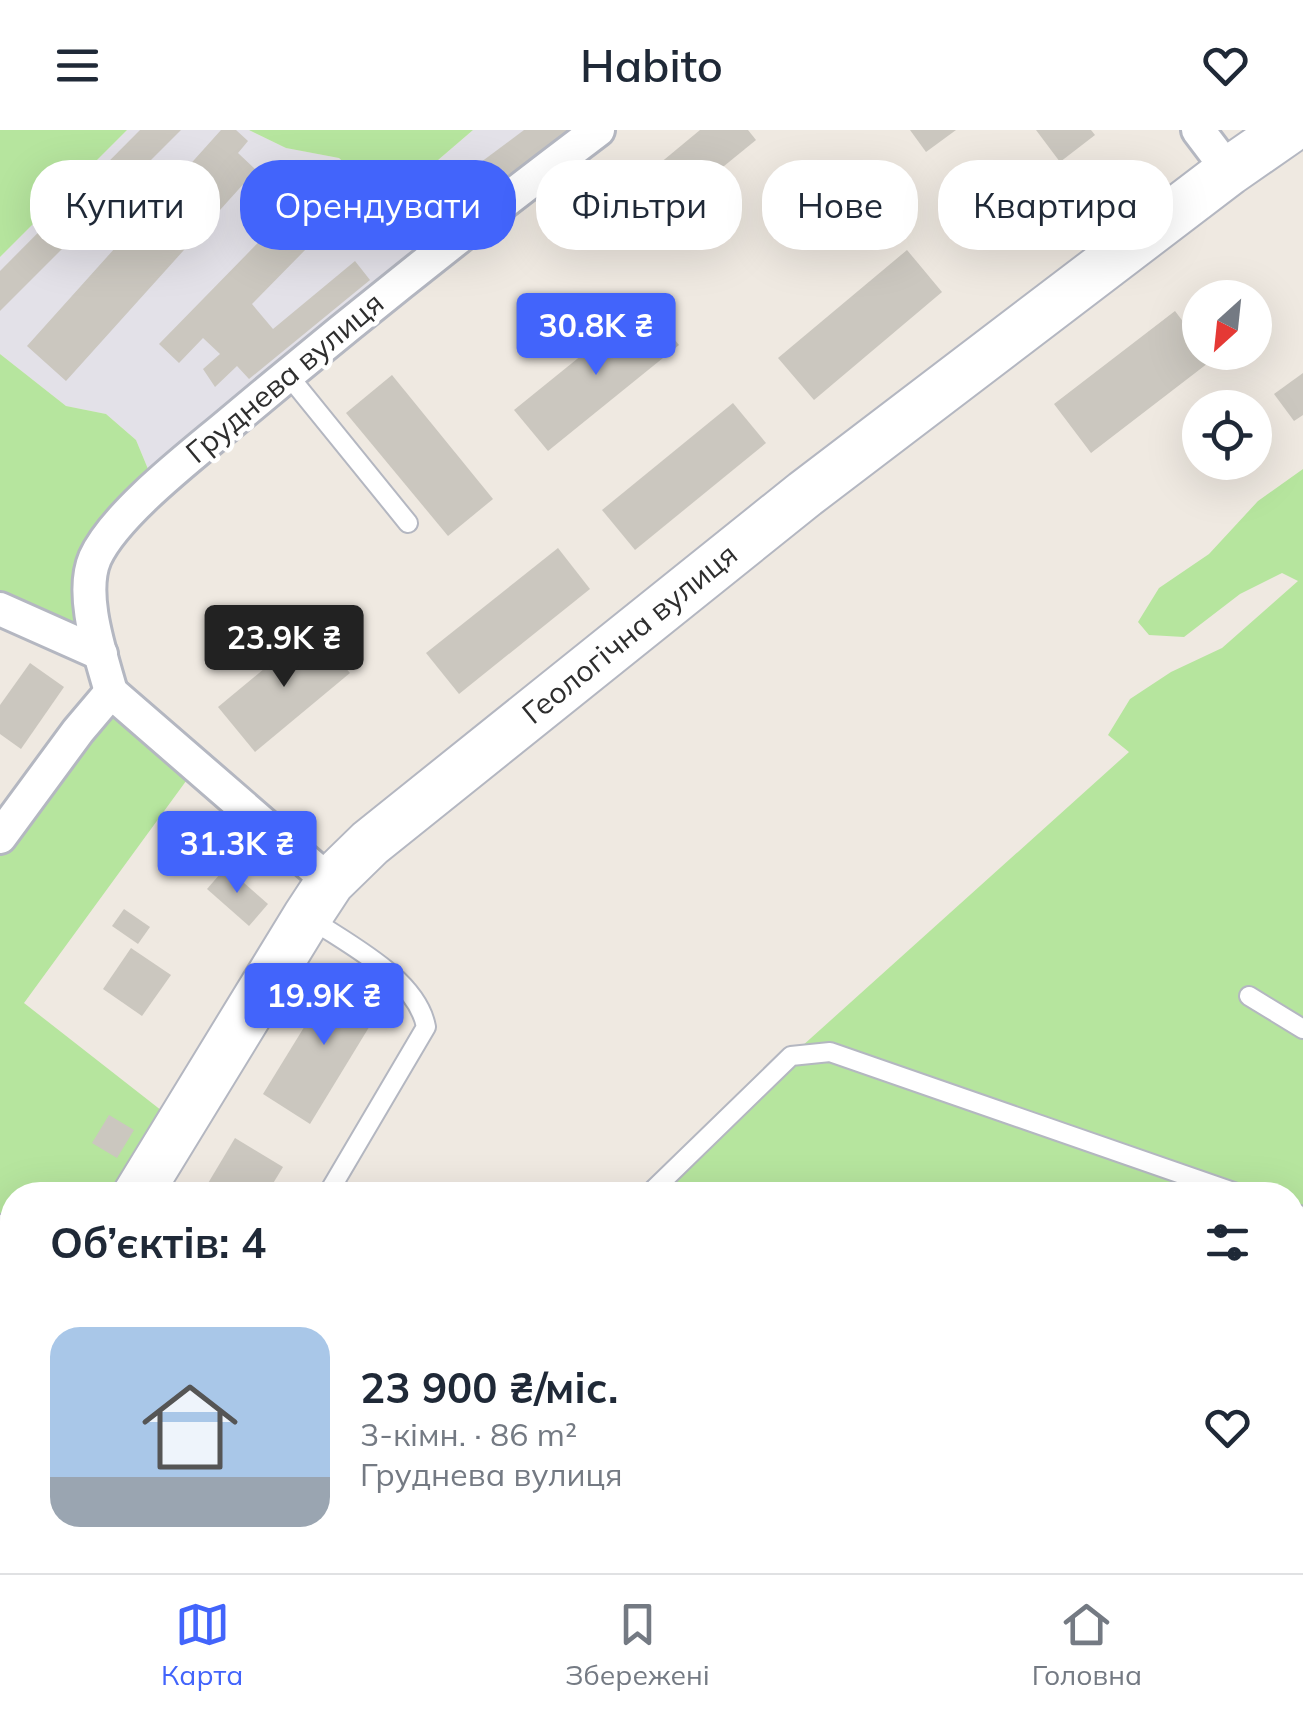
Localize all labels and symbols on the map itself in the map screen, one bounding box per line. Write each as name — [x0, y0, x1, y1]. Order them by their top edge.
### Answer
north arrow — [1182, 280, 1272, 370]
street label: Груднева вулиця — [178, 284, 391, 471]
pin: 30.8K ₴ — [504, 293, 688, 378]
street label: Геологічна вулиця — [514, 535, 745, 732]
pin: 23.9K ₴ — [192, 605, 376, 690]
pin: 31.3K ₴ — [145, 811, 329, 896]
pin: 19.9K ₴ — [232, 963, 416, 1048]

